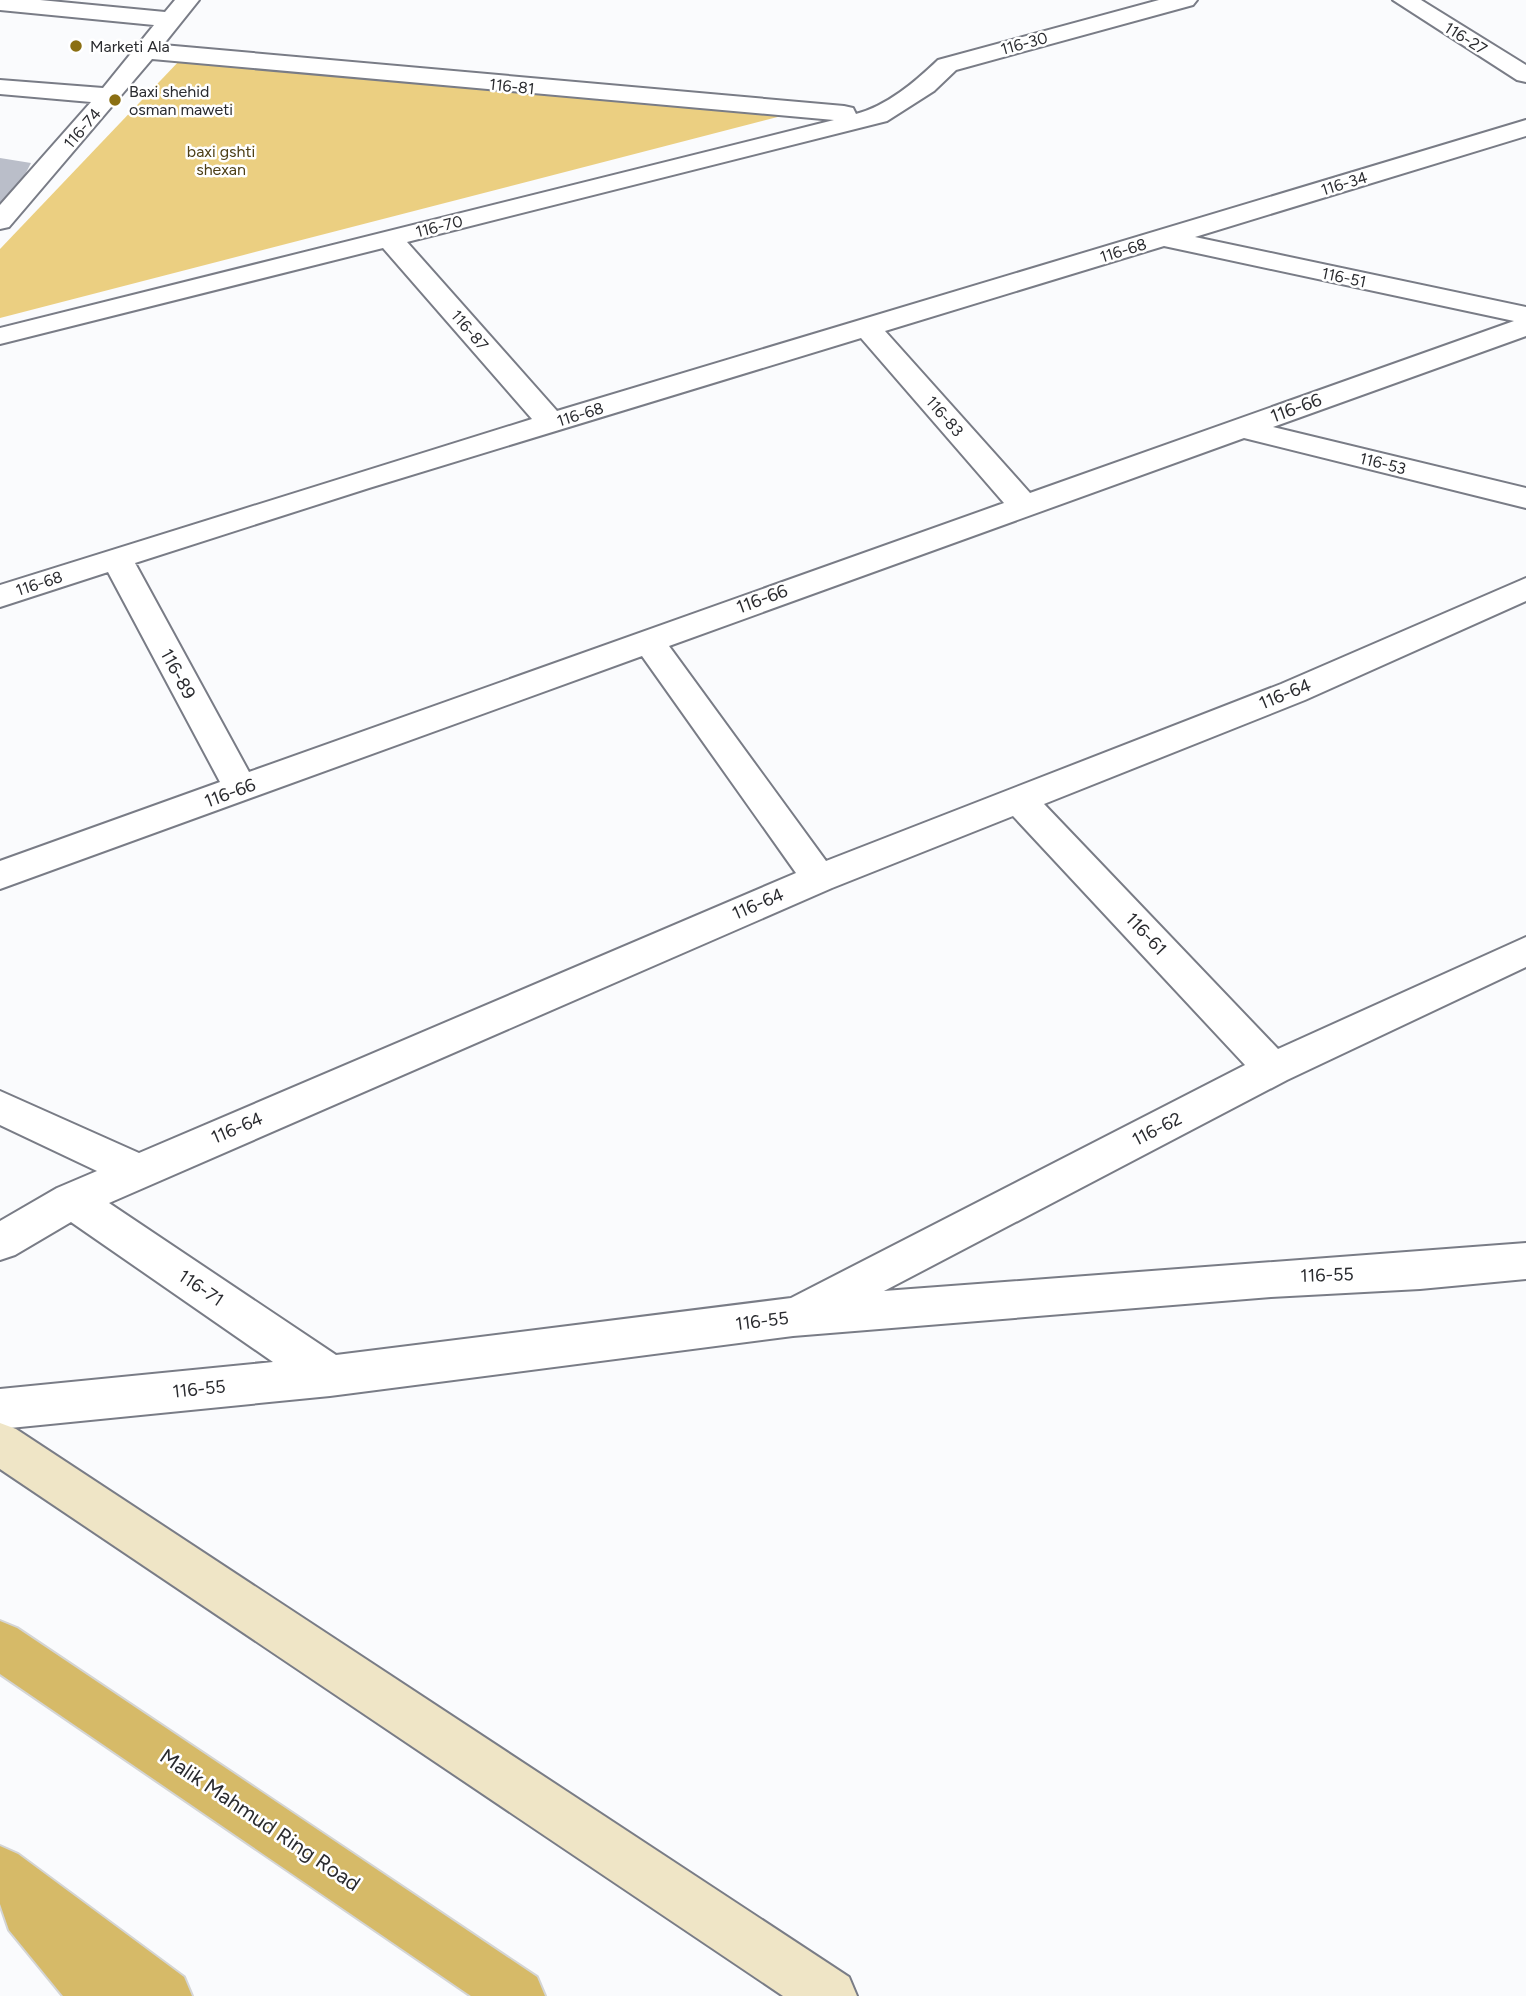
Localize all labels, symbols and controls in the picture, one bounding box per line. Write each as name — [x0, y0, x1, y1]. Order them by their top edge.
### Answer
street label: 116-27 — [1441, 18, 1491, 59]
street label: 116-30 — [999, 28, 1050, 59]
place label: Marketi Ala — [90, 37, 170, 56]
marker: Marketi Ala — [68, 38, 84, 54]
street label: 116-81 — [488, 75, 536, 98]
place label: Baxi shehid osman maweti — [129, 82, 233, 119]
marker: Baxi shehid osman maweti — [107, 92, 123, 108]
street label: 116-74 — [60, 104, 105, 152]
park label: baxi gshti shexan — [187, 142, 255, 179]
street label: 116-34 — [1319, 167, 1370, 200]
street label: 116-70 — [414, 211, 465, 241]
street label: 116-68 — [1097, 234, 1149, 267]
street label: 116-51 — [1320, 264, 1368, 291]
street label: 116-87 — [447, 306, 493, 355]
street label: 116-66 — [1267, 389, 1325, 427]
street label: 116-83 — [922, 392, 967, 440]
street label: 116-68 — [554, 398, 606, 431]
street label: 116-53 — [1358, 449, 1408, 478]
street label: 116-68 — [13, 567, 65, 600]
street label: 116-66 — [733, 580, 791, 618]
street label: 116-89 — [156, 645, 200, 703]
street label: 116-64 — [1256, 674, 1314, 714]
street label: 116-66 — [201, 774, 259, 812]
street label: 116-64 — [729, 883, 787, 925]
street label: 116-61 — [1121, 908, 1171, 960]
street label: 116-64 — [208, 1107, 266, 1149]
street label: 116-62 — [1128, 1107, 1186, 1151]
street label: 116-55 — [1300, 1263, 1354, 1287]
street label: 116-71 — [174, 1265, 228, 1311]
street label: 116-55 — [734, 1307, 790, 1335]
street label: 116-55 — [171, 1375, 227, 1403]
street label: Malik Mahmud Ring Road — [155, 1743, 365, 1896]

